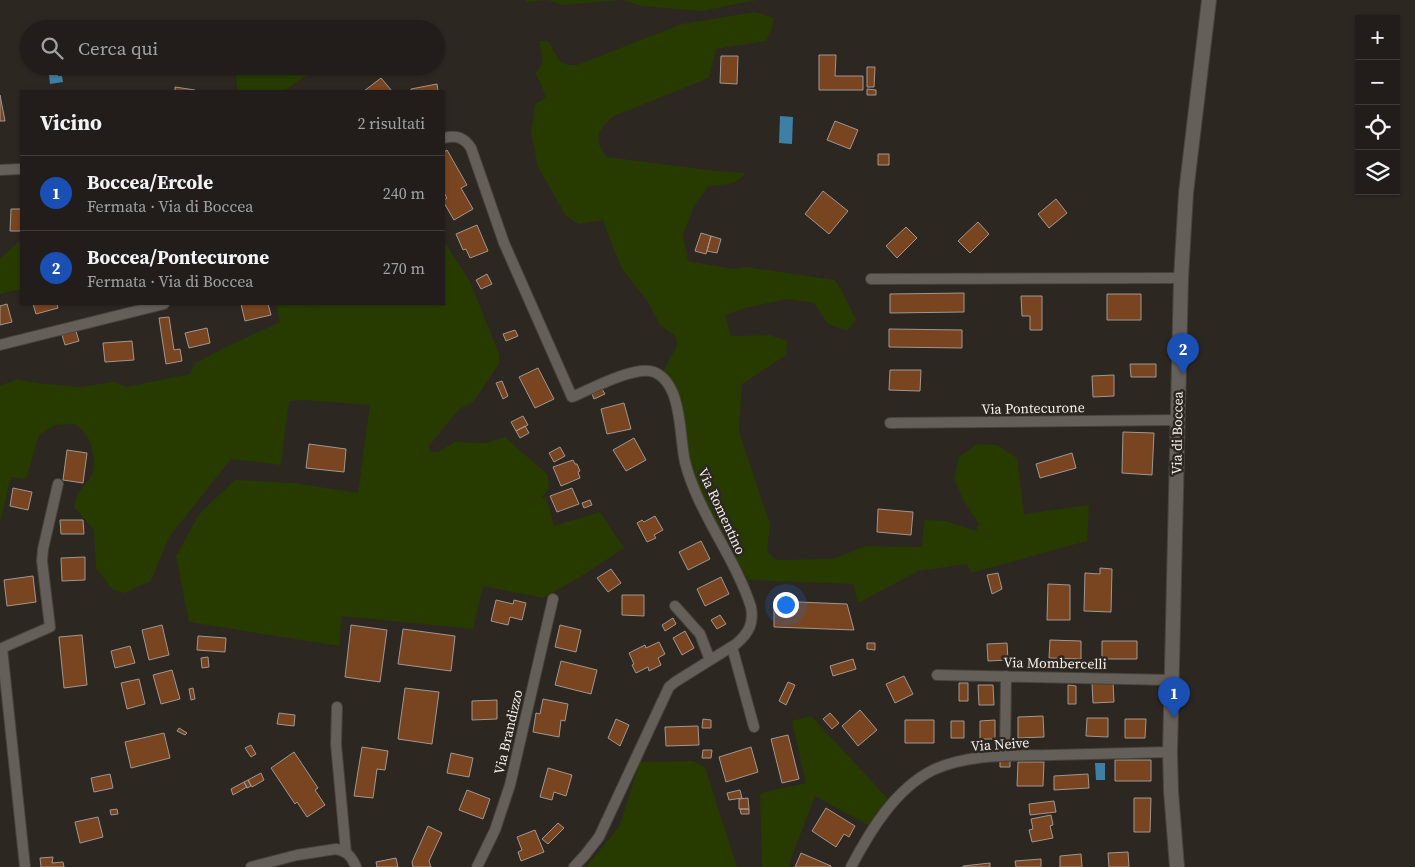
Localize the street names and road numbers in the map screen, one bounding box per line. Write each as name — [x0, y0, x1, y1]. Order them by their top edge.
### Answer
street label: Via di Boccea — [1166, 390, 1188, 475]
street label: Via Pontecurone — [981, 397, 1085, 419]
street label: Via Romentino — [693, 464, 751, 558]
street label: Via Mombercelli — [1003, 652, 1107, 674]
street label: Via Brandizzo — [489, 687, 528, 776]
street label: Via Neive — [970, 732, 1030, 756]

